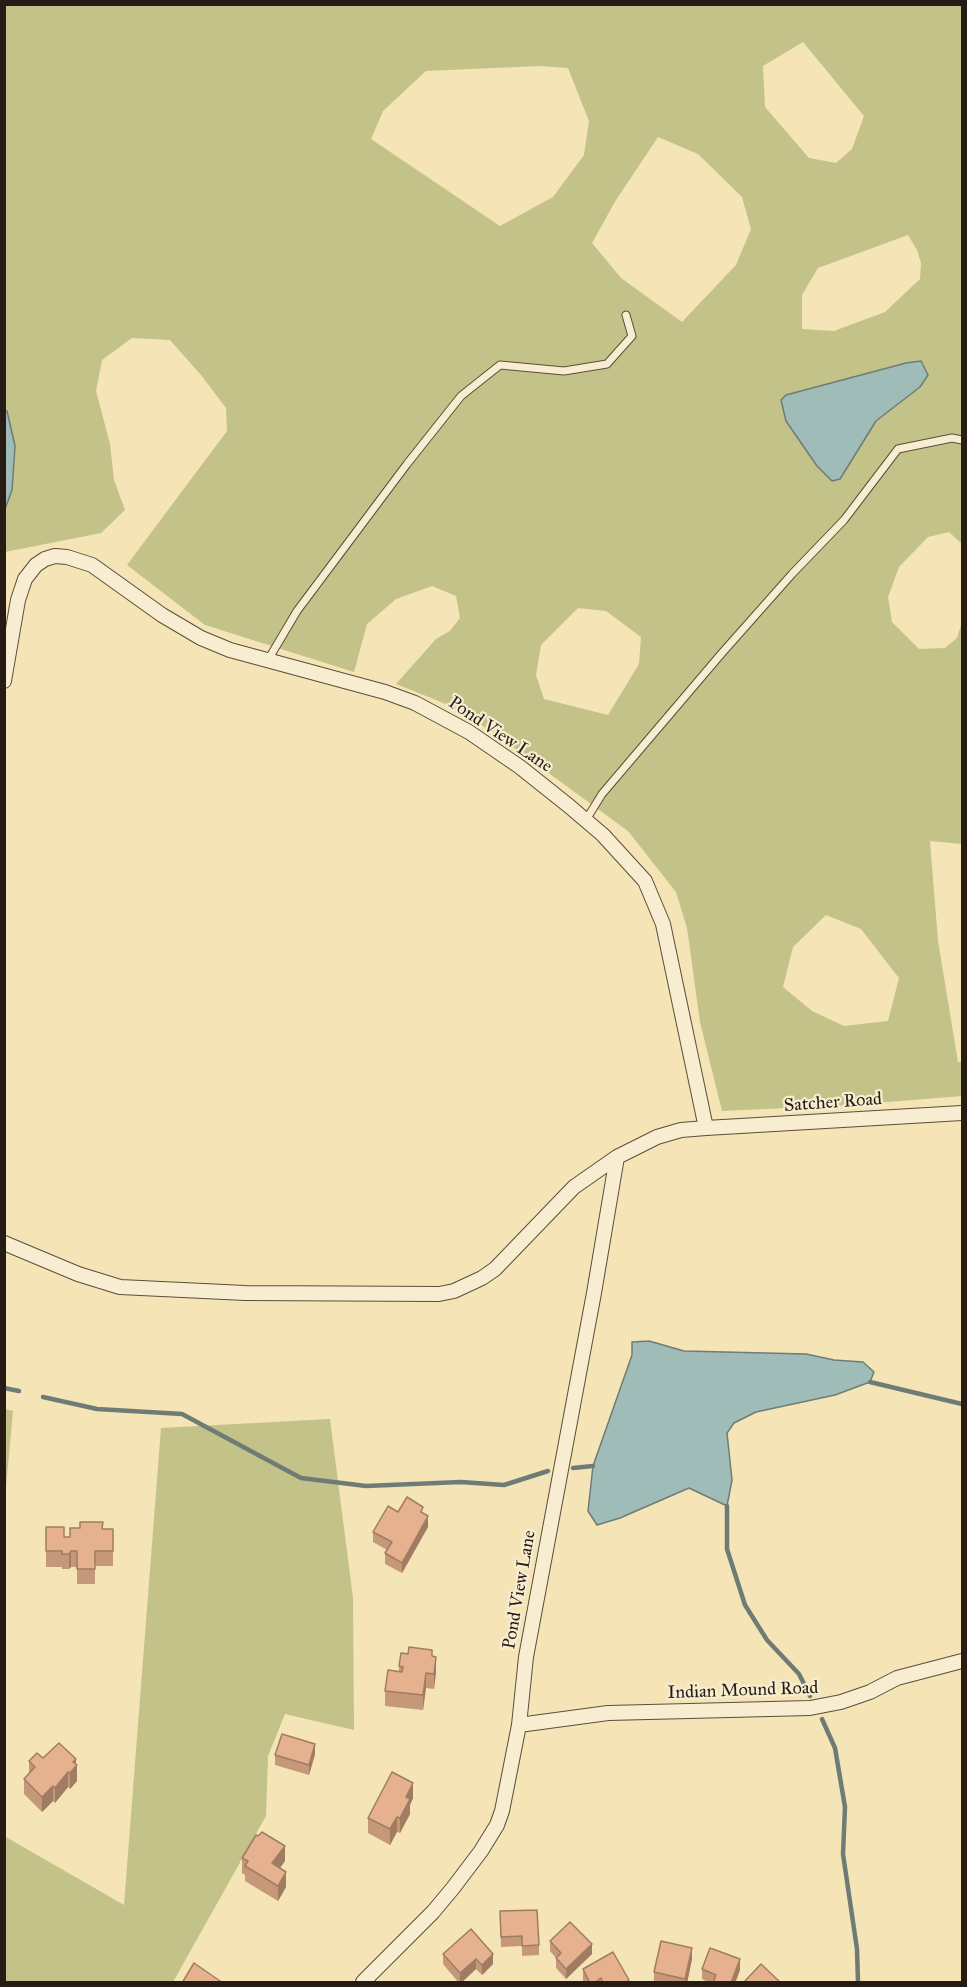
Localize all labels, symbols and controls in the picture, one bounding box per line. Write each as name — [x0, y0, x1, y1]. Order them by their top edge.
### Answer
street label: Pond View Lane — [444, 692, 556, 778]
street label: Satcher Road — [783, 1089, 883, 1117]
street label: Pond View Lane — [499, 1529, 541, 1651]
street label: Indian Mound Road — [667, 1678, 819, 1704]

